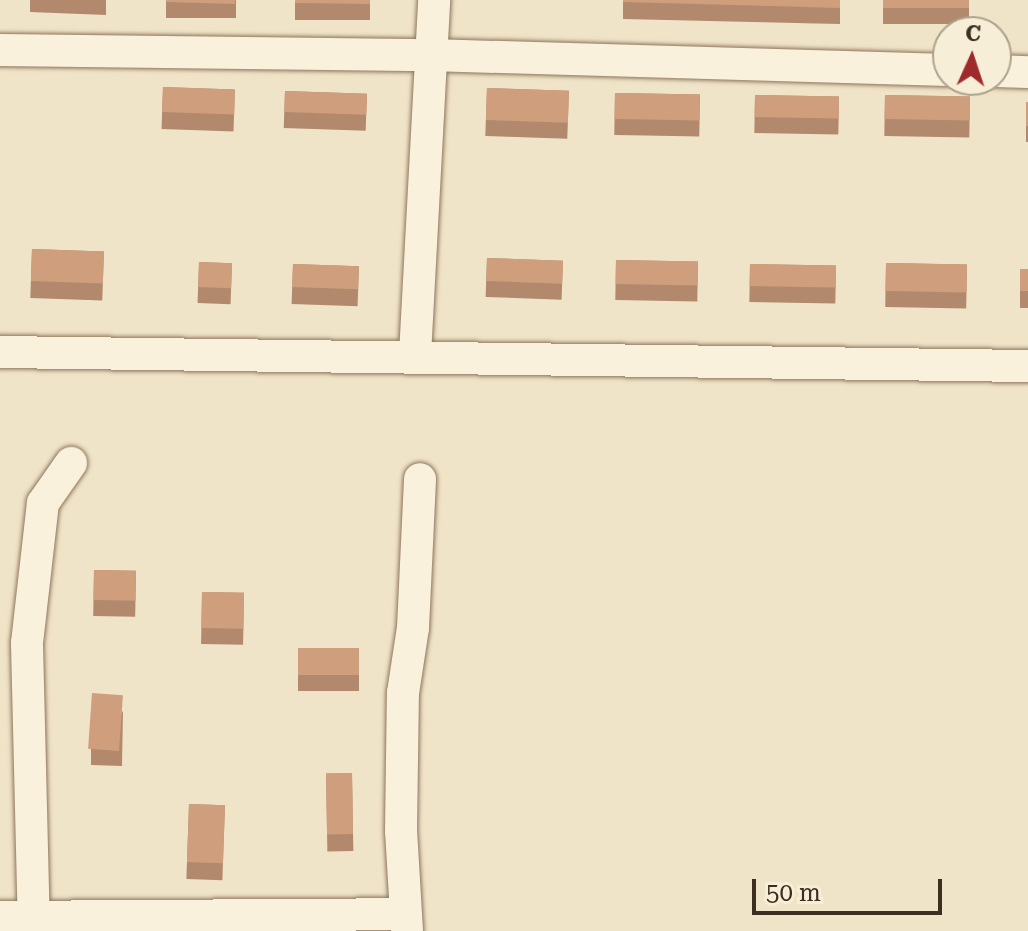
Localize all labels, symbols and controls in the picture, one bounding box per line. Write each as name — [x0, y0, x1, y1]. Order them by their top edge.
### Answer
north arrow — [932, 16, 1012, 96]
text: С — [965, 21, 982, 46]
scale bar — [756, 863, 946, 913]
text: 50 m — [766, 879, 821, 907]

